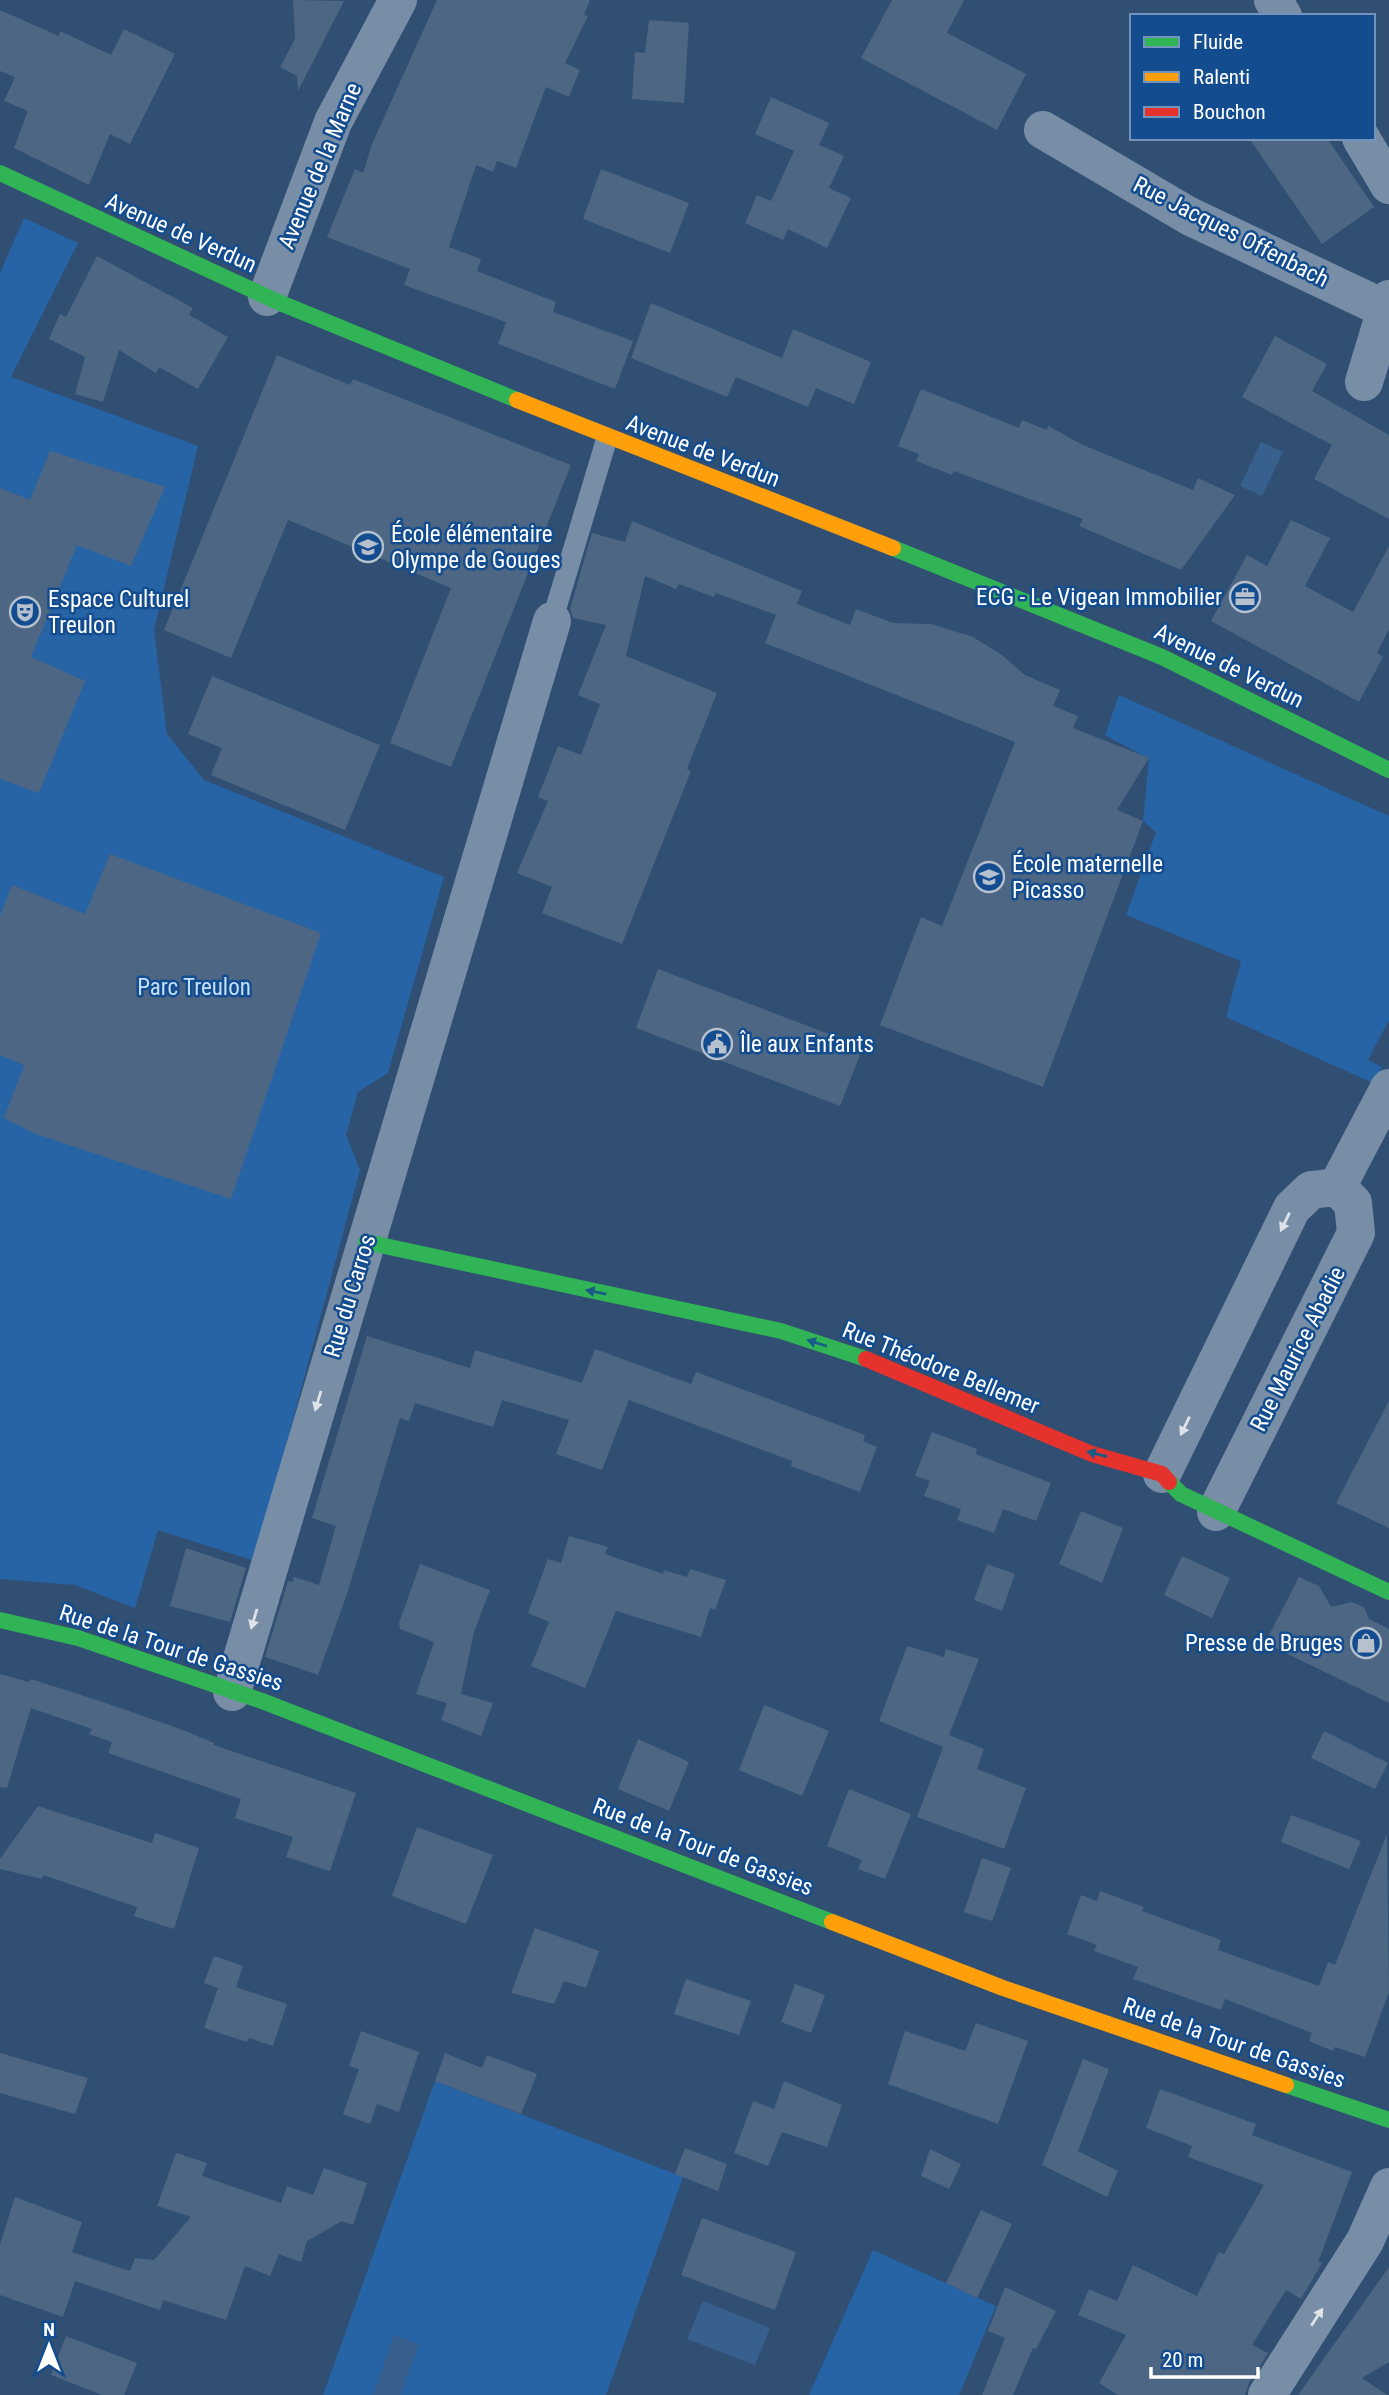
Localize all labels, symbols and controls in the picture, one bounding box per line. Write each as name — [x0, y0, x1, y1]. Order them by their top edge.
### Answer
legend — [1130, 14, 1375, 140]
text: Fluide — [1193, 30, 1243, 54]
text: Ralenti — [1193, 65, 1250, 89]
street label: Avenue de la Marne — [273, 79, 367, 253]
text: Bouchon — [1193, 100, 1266, 124]
street label: Rue Jacques Offenbach — [1129, 171, 1333, 293]
street label: Avenue de Verdun — [101, 188, 261, 278]
street label: Avenue de Verdun — [622, 409, 784, 493]
place label: École élémentaire Olympe de Gouges — [391, 520, 561, 574]
school or university icon: École élémentaire Olympe de Gouges — [351, 530, 385, 564]
office icon: ECG - Le Vigean Immobilier — [1228, 580, 1262, 614]
place label: ECG - Le Vigean Immobilier — [976, 584, 1222, 611]
place label: Espace Culturel Treulon — [48, 586, 189, 639]
theatre icon: Espace Culturel Treulon — [8, 595, 42, 629]
street label: Avenue de Verdun — [1150, 618, 1308, 714]
place label: École maternelle Picasso — [1012, 850, 1163, 904]
school or university icon: École maternelle Picasso — [972, 860, 1006, 894]
park label: Parc Treulon — [137, 974, 251, 1001]
public building icon: Île aux Enfants — [700, 1027, 734, 1061]
place label: Île aux Enfants — [739, 1030, 874, 1058]
one-way arrow — [1280, 1212, 1291, 1232]
street label: Rue du Carros — [319, 1231, 381, 1361]
street label: Rue Maurice Abadie — [1245, 1262, 1351, 1436]
one-way arrow — [585, 1286, 607, 1297]
street label: Rue Théodore Bellemer — [839, 1316, 1043, 1420]
one-way arrow — [807, 1337, 828, 1348]
one-way arrow — [313, 1391, 323, 1412]
one-way arrow — [1180, 1416, 1191, 1436]
one-way arrow — [1086, 1449, 1107, 1459]
street label: Rue de la Tour de Gassies — [56, 1599, 286, 1697]
one-way arrow — [248, 1609, 258, 1630]
shop icon: Presse de Bruges — [1349, 1626, 1383, 1660]
place label: Presse de Bruges — [1185, 1630, 1343, 1657]
street label: Rue de la Tour de Gassies — [589, 1793, 817, 1901]
street label: Rue de la Tour de Gassies — [1119, 1992, 1349, 2094]
one-way arrow — [1311, 2307, 1324, 2327]
north arrow — [14, 2311, 84, 2381]
text: N — [43, 2318, 55, 2341]
scale bar — [1151, 2336, 1258, 2380]
text: 20 m — [1162, 2348, 1203, 2372]

